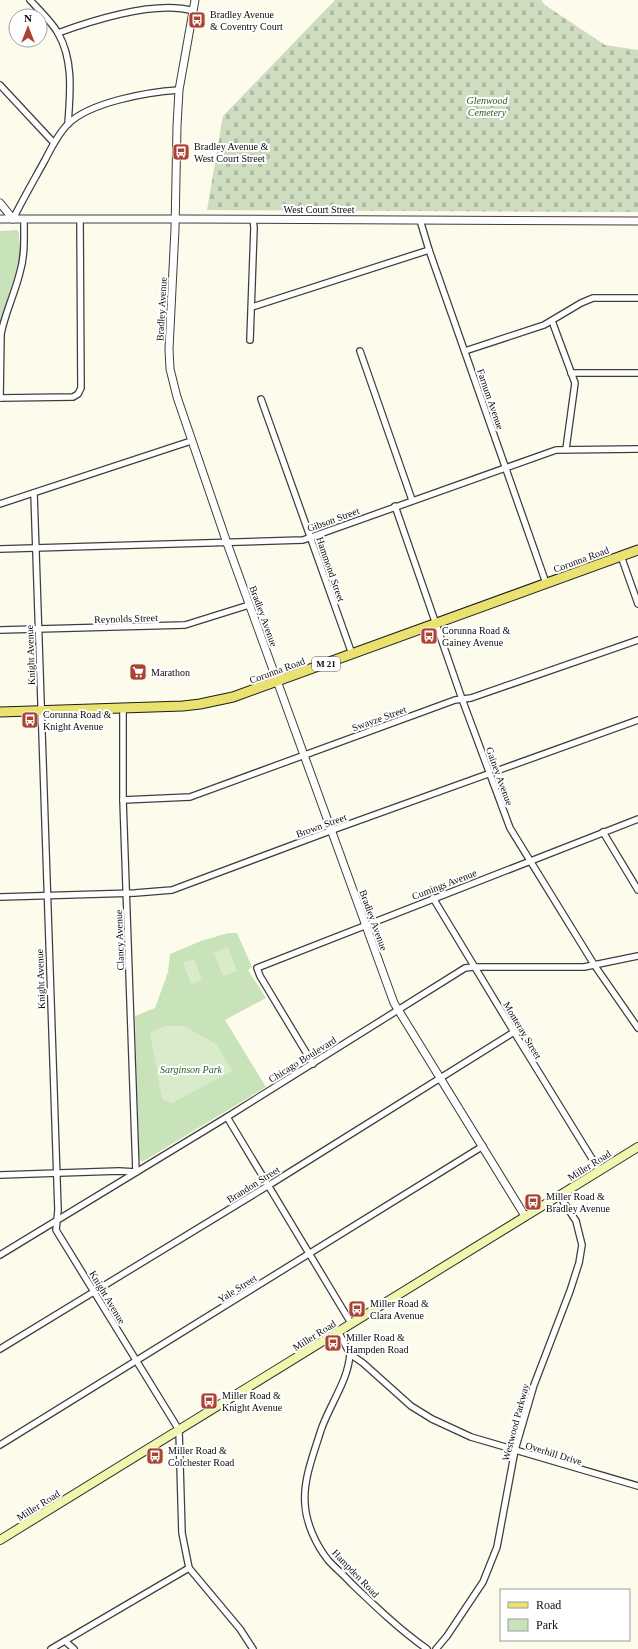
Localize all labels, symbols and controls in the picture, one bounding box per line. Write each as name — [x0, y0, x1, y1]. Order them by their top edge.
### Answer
north arrow — [8, 8, 48, 48]
place label: Bradley Avenue & Coventry Court — [210, 9, 283, 32]
bus stop icon: Bradley Avenue & Coventry Court — [187, 10, 207, 30]
text: N — [24, 12, 32, 24]
park label: Glenwood Cemetery — [466, 95, 509, 118]
place label: Bradley Avenue & West Court Street — [194, 141, 268, 164]
bus stop icon: Bradley Avenue & West Court Street — [171, 142, 191, 162]
street label: West Court Street — [284, 204, 355, 215]
street label: Bradley Avenue — [154, 276, 169, 341]
street label: Farnum Avenue — [475, 367, 506, 431]
street label: Gibson Street — [306, 505, 361, 534]
street label: Hammond Street — [314, 535, 347, 603]
street label: Corunna Road — [552, 544, 610, 575]
street label: Bradley Avenue — [247, 584, 280, 649]
street label: Reynolds Street — [94, 612, 158, 625]
street label: Knight Avenue — [24, 624, 37, 685]
place label: Corunna Road & Gainey Avenue — [442, 625, 511, 648]
bus stop icon: Corunna Road & Gainey Avenue — [419, 626, 439, 646]
street label: Corunna Road — [248, 655, 306, 686]
road number: M 21 — [312, 657, 340, 671]
supermarket icon: Marathon — [128, 662, 148, 682]
place label: Marathon — [151, 667, 190, 678]
street label: Swayze Street — [351, 703, 408, 733]
place label: Corunna Road & Knight Avenue — [43, 709, 112, 732]
bus stop icon: Corunna Road & Knight Avenue — [20, 710, 40, 730]
street label: Gainey Avenue — [484, 746, 515, 807]
street label: Brown Street — [294, 811, 348, 840]
street label: Cumings Avenue — [410, 867, 479, 902]
street label: Bradley Avenue — [357, 888, 390, 953]
street label: Clancy Avenue — [113, 909, 126, 970]
street label: Knight Avenue — [34, 948, 47, 1009]
street label: Monteray Street — [501, 1000, 544, 1061]
street label: Chicago Boulevard — [266, 1034, 338, 1085]
park label: Sarginson Park — [160, 1064, 223, 1075]
street label: Miller Road — [566, 1148, 613, 1183]
street label: Brandon Street — [225, 1164, 282, 1205]
place label: Miller Road & Bradley Avenue — [546, 1191, 611, 1214]
bus stop icon: Miller Road & Bradley Avenue — [523, 1192, 543, 1212]
street label: Knight Avenue — [87, 1269, 128, 1326]
street label: Yale Street — [216, 1272, 259, 1305]
place label: Miller Road & Clara Avenue — [370, 1298, 429, 1321]
bus stop icon: Miller Road & Clara Avenue — [347, 1299, 367, 1319]
street label: Miller Road — [291, 1318, 338, 1353]
place label: Miller Road & Hampden Road — [346, 1332, 409, 1355]
bus stop icon: Miller Road & Hampden Road — [323, 1333, 343, 1353]
street label: Westwood Parkway — [500, 1382, 531, 1462]
place label: Miller Road & Knight Avenue — [222, 1390, 283, 1413]
bus stop icon: Miller Road & Knight Avenue — [199, 1391, 219, 1411]
street label: Overhill Drive — [524, 1440, 584, 1467]
place label: Miller Road & Colchester Road — [168, 1445, 234, 1468]
bus stop icon: Miller Road & Colchester Road — [145, 1446, 165, 1466]
street label: Miller Road — [15, 1488, 62, 1523]
street label: Hampden Road — [330, 1547, 381, 1600]
legend — [500, 1589, 630, 1641]
text: Road — [536, 1598, 561, 1612]
text: Park — [536, 1618, 558, 1632]

